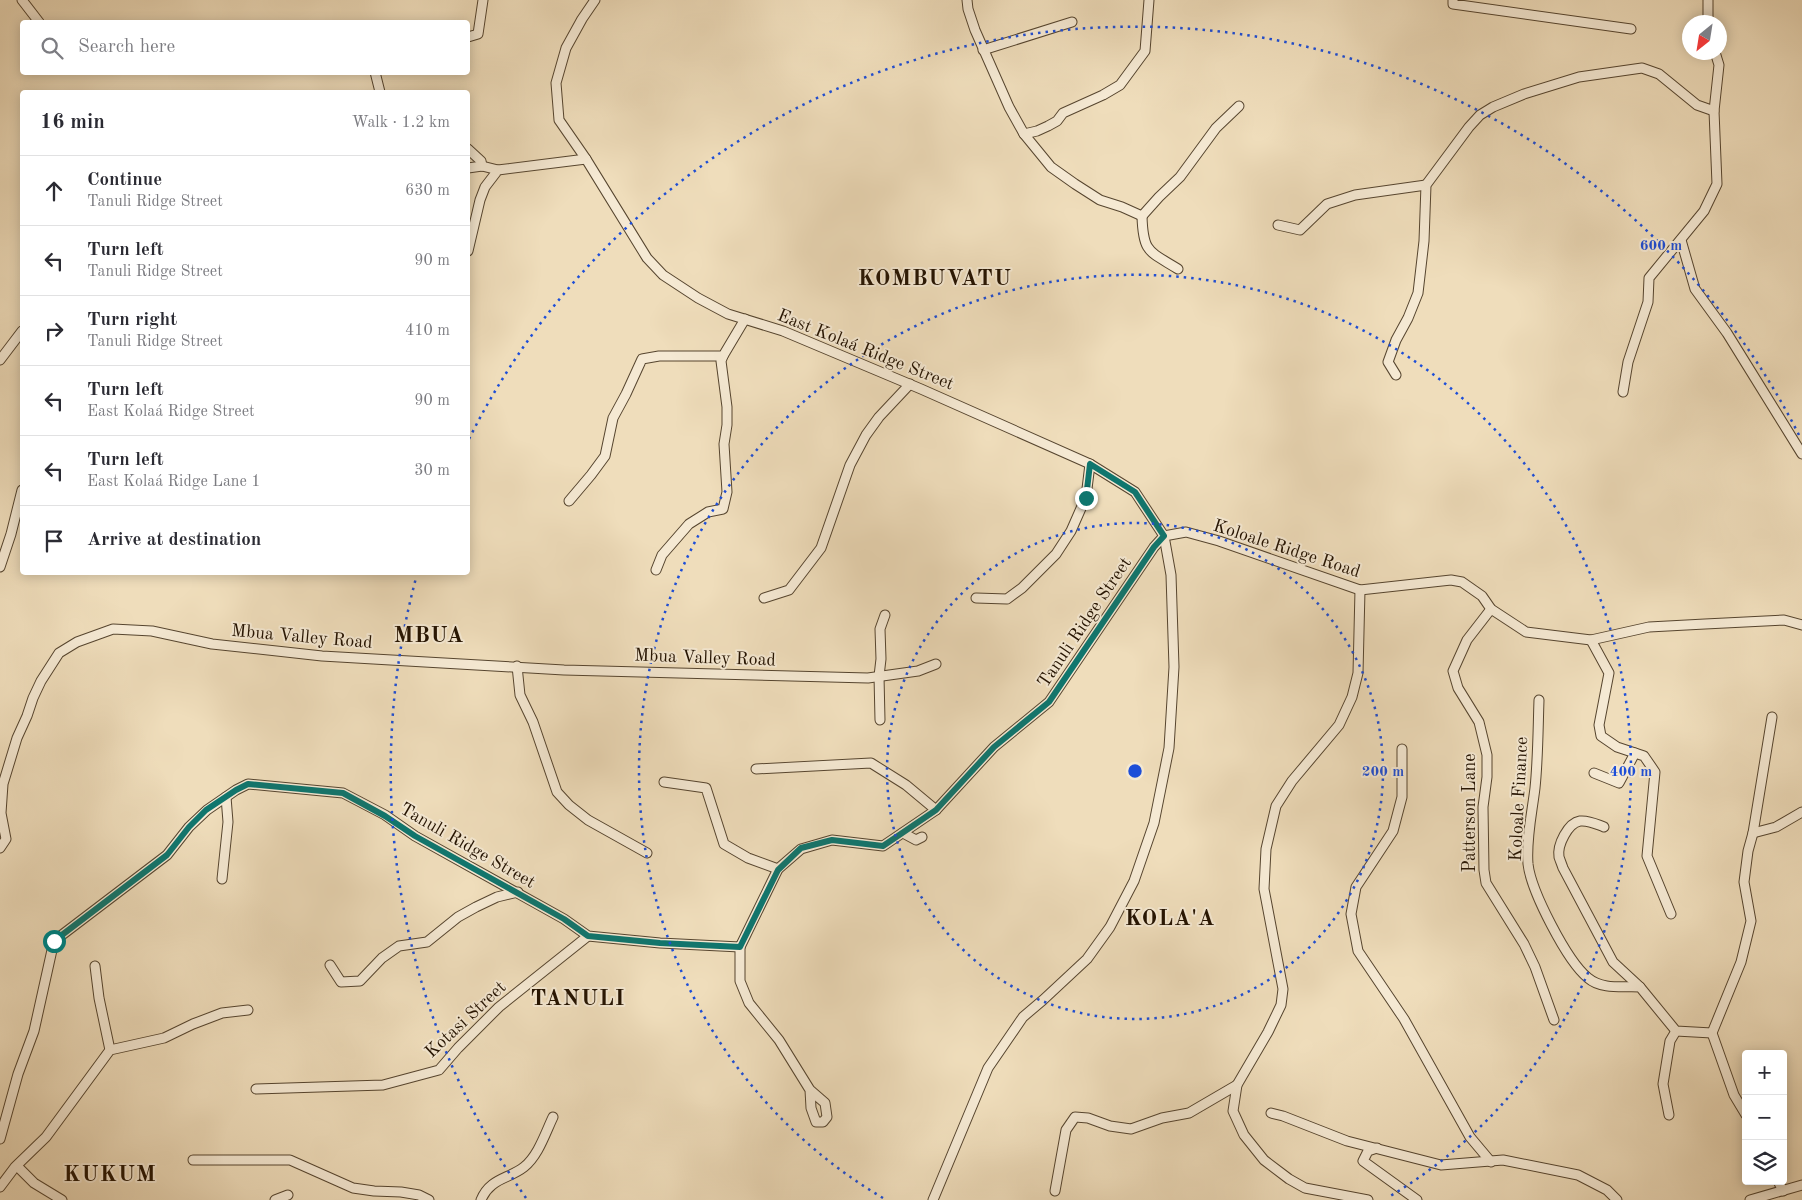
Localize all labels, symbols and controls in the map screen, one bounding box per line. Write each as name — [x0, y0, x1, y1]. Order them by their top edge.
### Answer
north arrow — [1682, 15, 1727, 60]
search box — [20, 20, 470, 75]
icon: search — [38, 34, 66, 62]
text: Search here — [78, 38, 175, 57]
text: 16 min — [40, 112, 105, 133]
text: Walk · 1.2 km — [352, 115, 450, 131]
text: Continue — [87, 171, 162, 190]
icon: ahead — [40, 177, 68, 205]
text: 630 m — [405, 183, 450, 199]
text: Tanuli Ridge Street — [87, 194, 223, 210]
text: 600 m — [1640, 239, 1682, 254]
text: Turn left — [87, 241, 164, 260]
icon: left — [40, 247, 68, 275]
text: 90 m — [414, 253, 450, 269]
text: Tanuli Ridge Street — [87, 264, 223, 280]
district label: KOMBUVATU — [858, 268, 1012, 290]
street label: East Kolaá Ridge Street — [775, 306, 956, 394]
text: Turn right — [87, 311, 177, 330]
icon: right — [40, 317, 68, 345]
text: 410 m — [405, 323, 450, 339]
text: Tanuli Ridge Street — [87, 334, 223, 350]
text: Turn left — [87, 381, 164, 400]
icon: left — [40, 387, 68, 415]
text: 90 m — [414, 393, 450, 409]
text: East Kolaá Ridge Street — [87, 404, 255, 420]
text: Turn left — [87, 451, 164, 470]
icon: left — [40, 457, 68, 485]
text: 30 m — [414, 463, 450, 479]
text: East Kolaá Ridge Lane 1 — [87, 474, 261, 490]
route end — [1075, 487, 1098, 510]
street label: Koloale Ridge Road — [1211, 517, 1363, 581]
icon: arrive — [40, 527, 68, 555]
text: Arrive at destination — [87, 531, 261, 550]
street label: Tanuli Ridge Street — [1035, 554, 1135, 691]
street label: Mbua Valley Road — [230, 622, 373, 652]
district label: MBUA — [394, 625, 464, 647]
street label: Mbua Valley Road — [634, 647, 776, 669]
street label: Koloale Finance — [1507, 736, 1531, 862]
street label: Patterson Lane — [1461, 753, 1479, 873]
centre of rings — [1126, 762, 1144, 780]
text: 200 m — [1362, 765, 1404, 780]
text: 400 m — [1610, 765, 1652, 780]
street label: Tanuli Ridge Street — [397, 800, 538, 892]
district label: KOLA'A — [1125, 908, 1215, 930]
route start — [43, 930, 66, 953]
street label: Kotasi Street — [422, 978, 510, 1061]
district label: TANULI — [530, 988, 626, 1010]
map controls — [1742, 1050, 1787, 1185]
button: + — [1742, 1050, 1787, 1095]
button: − — [1742, 1095, 1787, 1140]
button: layers — [1742, 1140, 1787, 1185]
district label: KUKUM — [63, 1164, 157, 1186]

